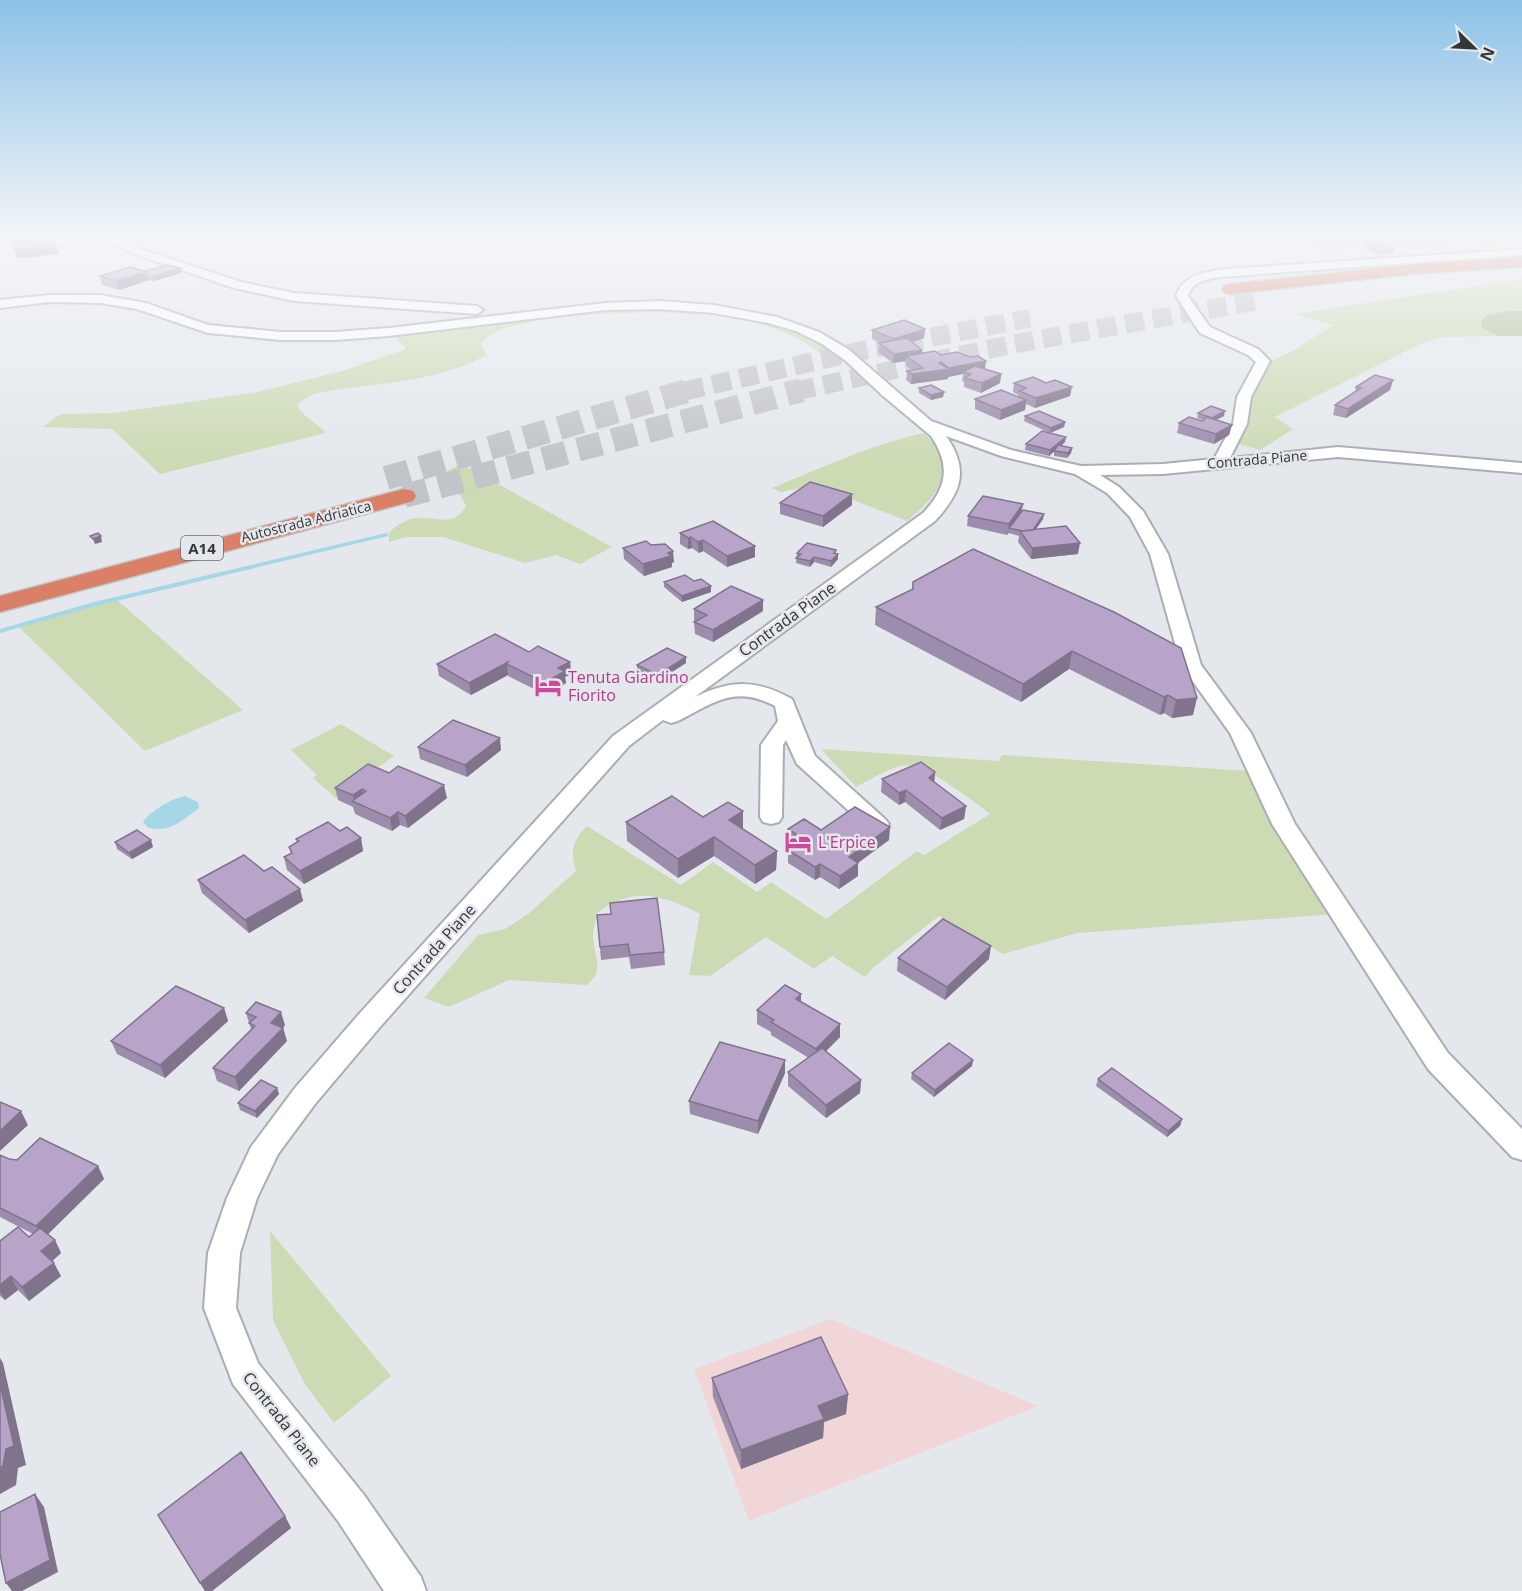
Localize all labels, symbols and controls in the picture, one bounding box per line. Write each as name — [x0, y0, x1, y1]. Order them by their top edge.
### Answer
north arrow — [1444, 18, 1504, 78]
text: N — [1475, 44, 1500, 65]
street label: Contrada Piane — [1206, 445, 1308, 473]
street label: Autostrada Adriatica — [239, 496, 373, 546]
road number: A14 — [181, 536, 223, 560]
street label: Contrada Piane — [734, 576, 840, 662]
place label: Tenuta Giardino Fiorito — [568, 666, 689, 706]
hotel icon: Tenuta Giardino Fiorito — [533, 671, 563, 701]
hotel icon: L'Erpice — [783, 827, 813, 857]
place label: L'Erpice — [818, 831, 876, 853]
street label: Contrada Piane — [387, 899, 481, 999]
street label: Contrada Piane — [238, 1367, 326, 1471]

